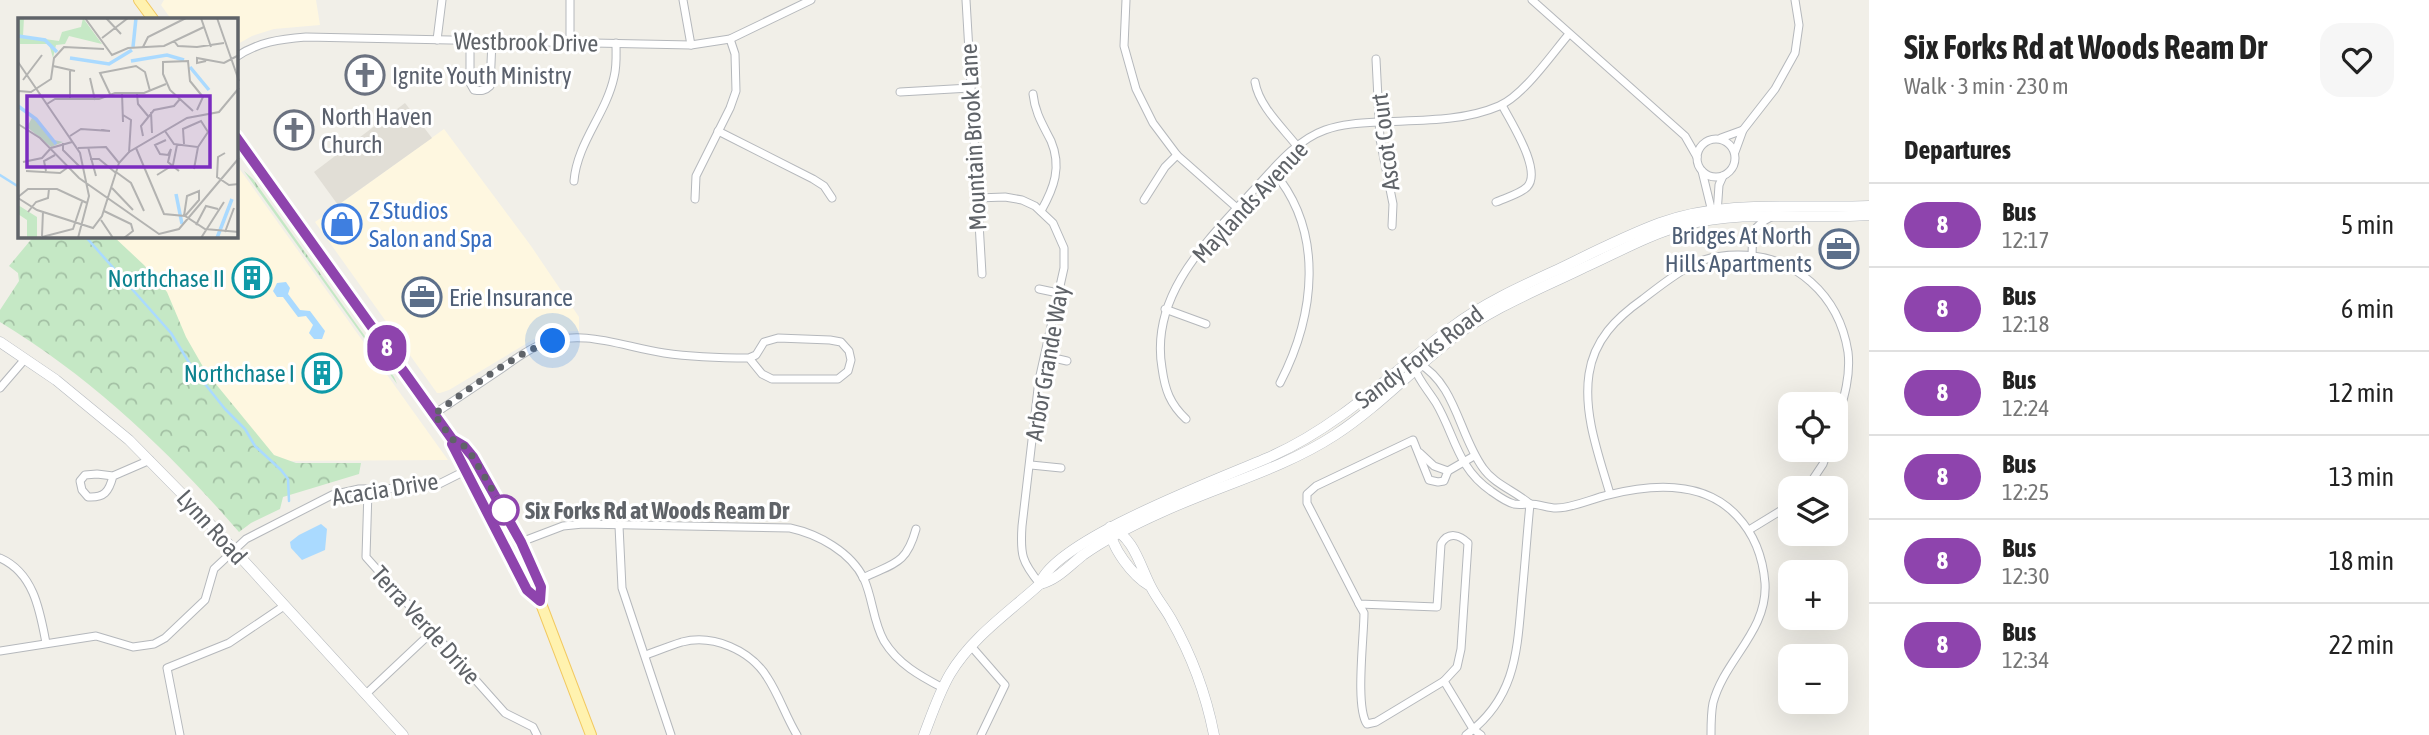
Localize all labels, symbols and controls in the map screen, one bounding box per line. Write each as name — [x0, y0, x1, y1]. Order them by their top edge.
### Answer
inset map — [18, 18, 238, 238]
button: heart — [2320, 23, 2394, 97]
street label: Westbrook Drive — [454, 27, 598, 57]
text: Six Forks Rd at Woods Ream Dr — [1904, 28, 2267, 66]
street label: Mountain Brook Lane — [955, 43, 991, 231]
church icon: Ignite Youth Ministry — [344, 54, 386, 96]
place label: Ignite Youth Ministry — [392, 62, 572, 89]
text: Walk · 3 min · 230 m — [1904, 73, 2068, 99]
street label: Ascot Court — [1366, 92, 1404, 192]
place label: North Haven Church — [321, 103, 432, 158]
church icon: North Haven Church — [273, 109, 315, 151]
text: Departures — [1904, 135, 2011, 165]
street label: Maylands Avenue — [1187, 136, 1313, 268]
place label: Z Studios Salon and Spa — [369, 197, 493, 252]
text: Bus — [2002, 197, 2036, 227]
shop icon: Z Studios Salon and Spa — [321, 203, 363, 245]
text: 5 min — [2341, 210, 2394, 240]
text: 8 — [1937, 211, 1948, 238]
place label: Bridges At North Hills Apartments — [1665, 222, 1812, 277]
text: 12:17 — [2002, 227, 2049, 253]
office icon: Bridges At North Hills Apartments — [1818, 228, 1860, 270]
building icon: Northchase II — [231, 257, 273, 299]
place label: Northchase II — [108, 265, 225, 292]
office icon: Erie Insurance — [401, 276, 443, 318]
text: Bus — [2002, 281, 2036, 311]
street label: Arbor Grande Way — [1020, 283, 1074, 443]
place label: Erie Insurance — [449, 284, 573, 311]
text: 6 min — [2341, 294, 2394, 324]
text: 8 — [1937, 295, 1948, 322]
street label: Sandy Forks Road — [1350, 300, 1488, 414]
text: 12:18 — [2002, 311, 2049, 337]
your location — [535, 323, 570, 358]
line badge: 8 — [364, 325, 410, 371]
text: 8 — [381, 334, 393, 361]
building icon: Northchase I — [301, 352, 343, 394]
place label: Northchase I — [184, 360, 295, 387]
text: Bus — [2002, 365, 2036, 395]
text: 12 min — [2329, 378, 2394, 408]
text: 8 — [1937, 379, 1948, 406]
map controls — [1778, 392, 1848, 714]
button: locate — [1778, 392, 1848, 462]
text: 12:24 — [2002, 395, 2049, 421]
text: Bus — [2002, 449, 2036, 479]
text: 13 min — [2329, 462, 2394, 492]
text: 8 — [1937, 463, 1948, 490]
street label: Acacia Drive — [330, 467, 440, 511]
button: layers — [1778, 476, 1848, 546]
text: 12:25 — [2002, 479, 2049, 505]
street label: Lynn Road — [172, 484, 252, 570]
marker: Six Forks Rd at Woods Ream Dr — [489, 495, 519, 525]
place label: Six Forks Rd at Woods Ream Dr — [525, 497, 790, 524]
text: Bus — [2002, 533, 2036, 563]
text: 18 min — [2329, 546, 2394, 576]
text: 8 — [1937, 547, 1948, 574]
street label: Terra Verde Drive — [366, 560, 486, 690]
button: + — [1778, 560, 1848, 630]
text: 12:30 — [2002, 563, 2049, 589]
text: Bus — [2002, 617, 2036, 647]
text: 22 min — [2329, 630, 2394, 660]
text: 8 — [1937, 631, 1948, 658]
button: − — [1778, 644, 1848, 714]
text: 12:34 — [2002, 647, 2049, 673]

